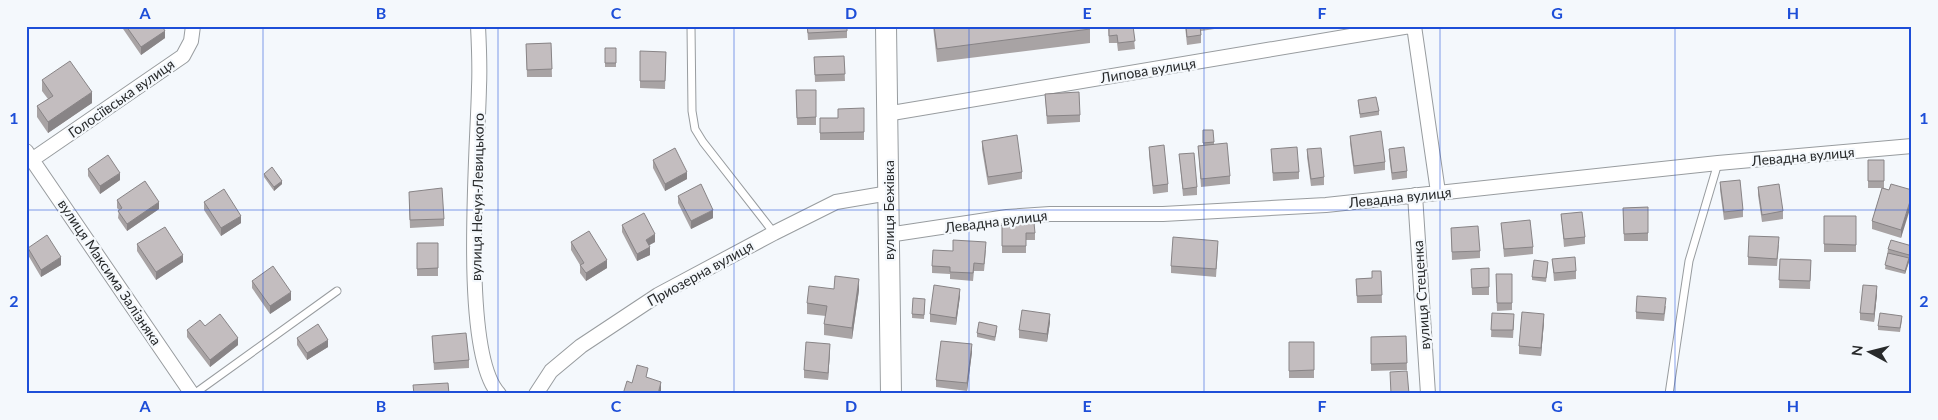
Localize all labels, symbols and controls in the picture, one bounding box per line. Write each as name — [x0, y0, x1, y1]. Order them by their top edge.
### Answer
text: A — [138, 3, 151, 22]
text: B — [376, 3, 386, 22]
text: C — [611, 3, 622, 22]
text: D — [845, 3, 857, 22]
text: E — [1082, 3, 1092, 22]
text: F — [1317, 3, 1327, 22]
text: G — [1551, 3, 1563, 22]
text: H — [1787, 3, 1799, 22]
street label: Липова вулиця — [1098, 54, 1197, 86]
street label: Голосіївська вулиця — [65, 55, 177, 141]
text: 1 — [9, 108, 19, 127]
text: 1 — [1919, 108, 1929, 127]
street label: вулиця Нечуя-Левицького — [467, 113, 487, 281]
street label: Левадна вулиця — [1750, 143, 1855, 169]
street label: вулиця Бежівка — [880, 160, 897, 260]
street label: Левадна вулиця — [1347, 183, 1452, 211]
street label: вулиця Максима Залізняка — [55, 196, 165, 348]
street label: Левадна вулиця — [943, 206, 1048, 236]
street label: Приозерна вулиця — [644, 237, 756, 309]
street label: вулиця Стеценка — [1409, 240, 1433, 350]
text: 2 — [9, 291, 19, 310]
text: 2 — [1919, 291, 1929, 310]
north arrow — [1846, 328, 1896, 378]
text: N — [1848, 344, 1866, 357]
text: A — [138, 396, 151, 415]
text: B — [376, 396, 386, 415]
text: C — [611, 396, 622, 415]
text: D — [845, 396, 857, 415]
text: E — [1082, 396, 1092, 415]
text: F — [1317, 396, 1327, 415]
text: G — [1551, 396, 1563, 415]
text: H — [1787, 396, 1799, 415]

